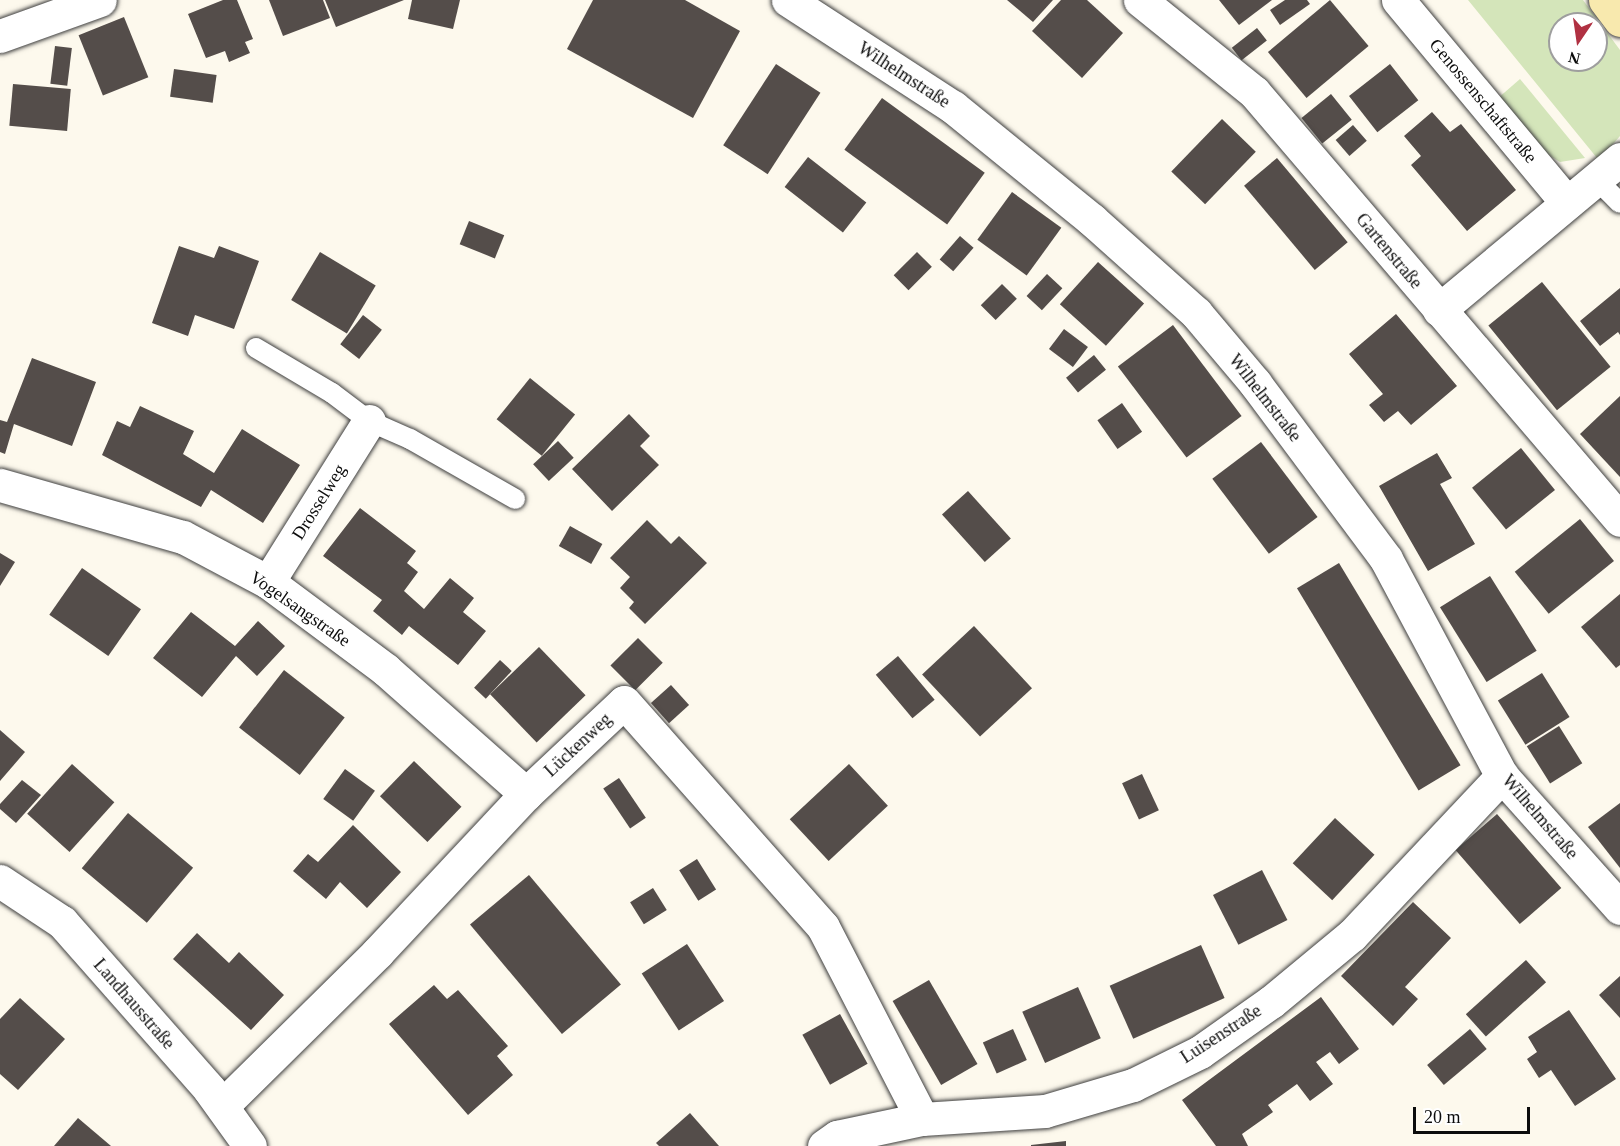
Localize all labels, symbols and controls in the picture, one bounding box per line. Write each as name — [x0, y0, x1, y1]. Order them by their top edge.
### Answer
north arrow — [1548, 12, 1608, 72]
street label: Genossenschaftstraße — [1425, 34, 1541, 168]
street label: Wilhelmstraße — [854, 37, 954, 113]
text: N — [1567, 48, 1582, 68]
street label: Gartenstraße — [1351, 209, 1427, 293]
street label: Wilhelmstraße — [1224, 350, 1306, 446]
street label: Drosselweg — [287, 460, 351, 544]
street label: Vogelsangstraße — [246, 566, 354, 652]
street label: Lückenweg — [540, 708, 616, 782]
street label: Wilhelmstraße — [1497, 770, 1583, 864]
street label: Landhausstraße — [89, 954, 179, 1054]
street label: Luisenstraße — [1177, 1000, 1265, 1068]
scale bar — [1416, 1095, 1533, 1133]
text: 20 m — [1424, 1107, 1461, 1127]

